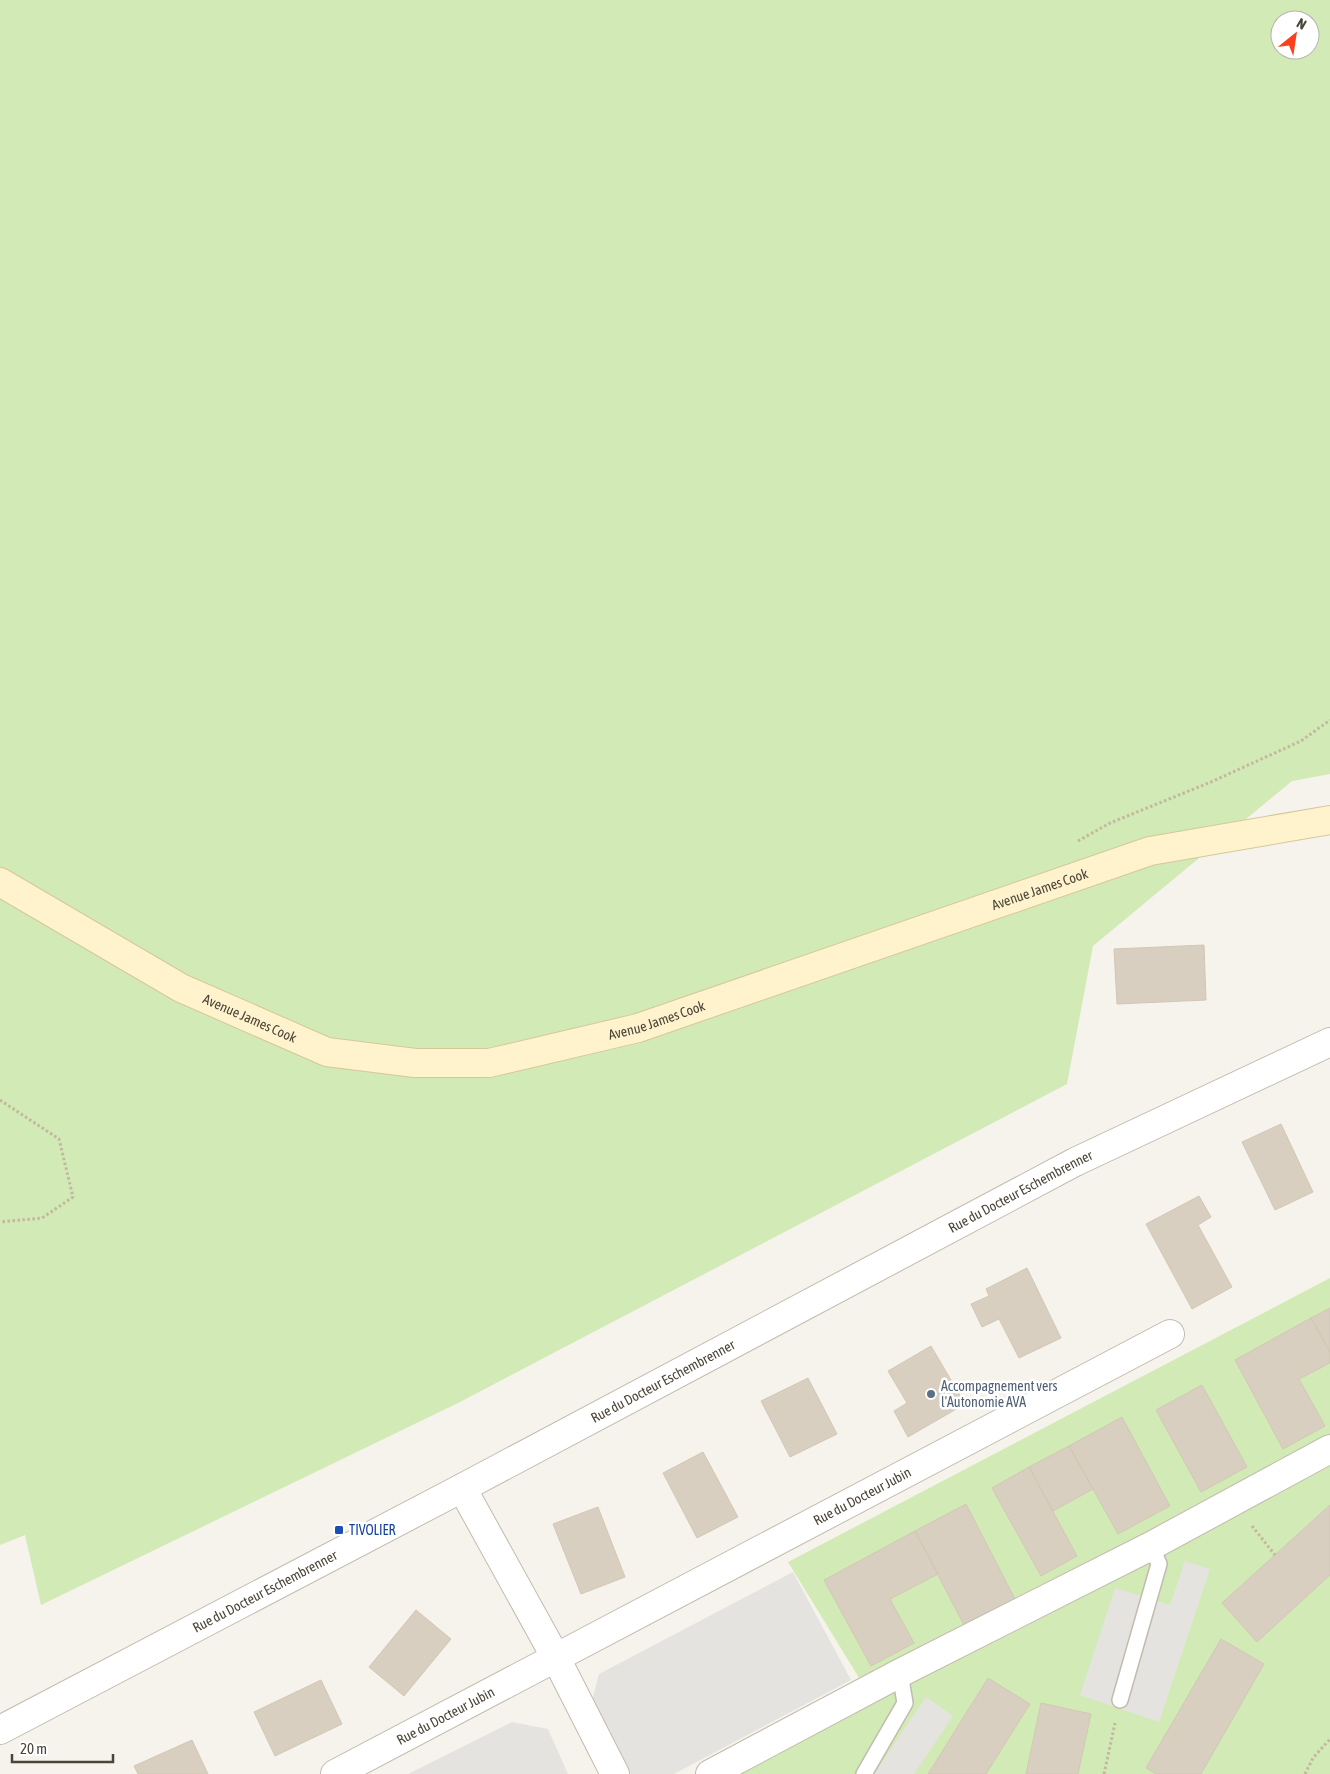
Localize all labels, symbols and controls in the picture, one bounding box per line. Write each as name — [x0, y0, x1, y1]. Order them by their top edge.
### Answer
north arrow — [1270, 10, 1320, 60]
text: N — [1294, 15, 1309, 33]
street label: Avenue James Cook — [990, 865, 1090, 913]
street label: Avenue James Cook — [201, 991, 299, 1046]
street label: Avenue James Cook — [607, 997, 707, 1043]
street label: Rue du Docteur Eschembrenner — [946, 1147, 1096, 1236]
street label: Rue du Docteur Eschembrenner — [588, 1336, 738, 1426]
place label: Accompagnement vers l'Autonomie AVA — [941, 1378, 1057, 1410]
marker: Accompagnement vers l'Autonomie AVA — [925, 1388, 937, 1400]
street label: Rue du Docteur Jubin — [811, 1464, 914, 1528]
place label: TIVOLIER — [349, 1522, 396, 1538]
marker: TIVOLIER — [333, 1524, 345, 1536]
street label: Rue du Docteur Eschembrenner — [190, 1546, 341, 1636]
street label: Rue du Docteur Jubin — [394, 1683, 497, 1748]
scale bar — [12, 1732, 114, 1764]
text: 20 m — [20, 1740, 47, 1757]

